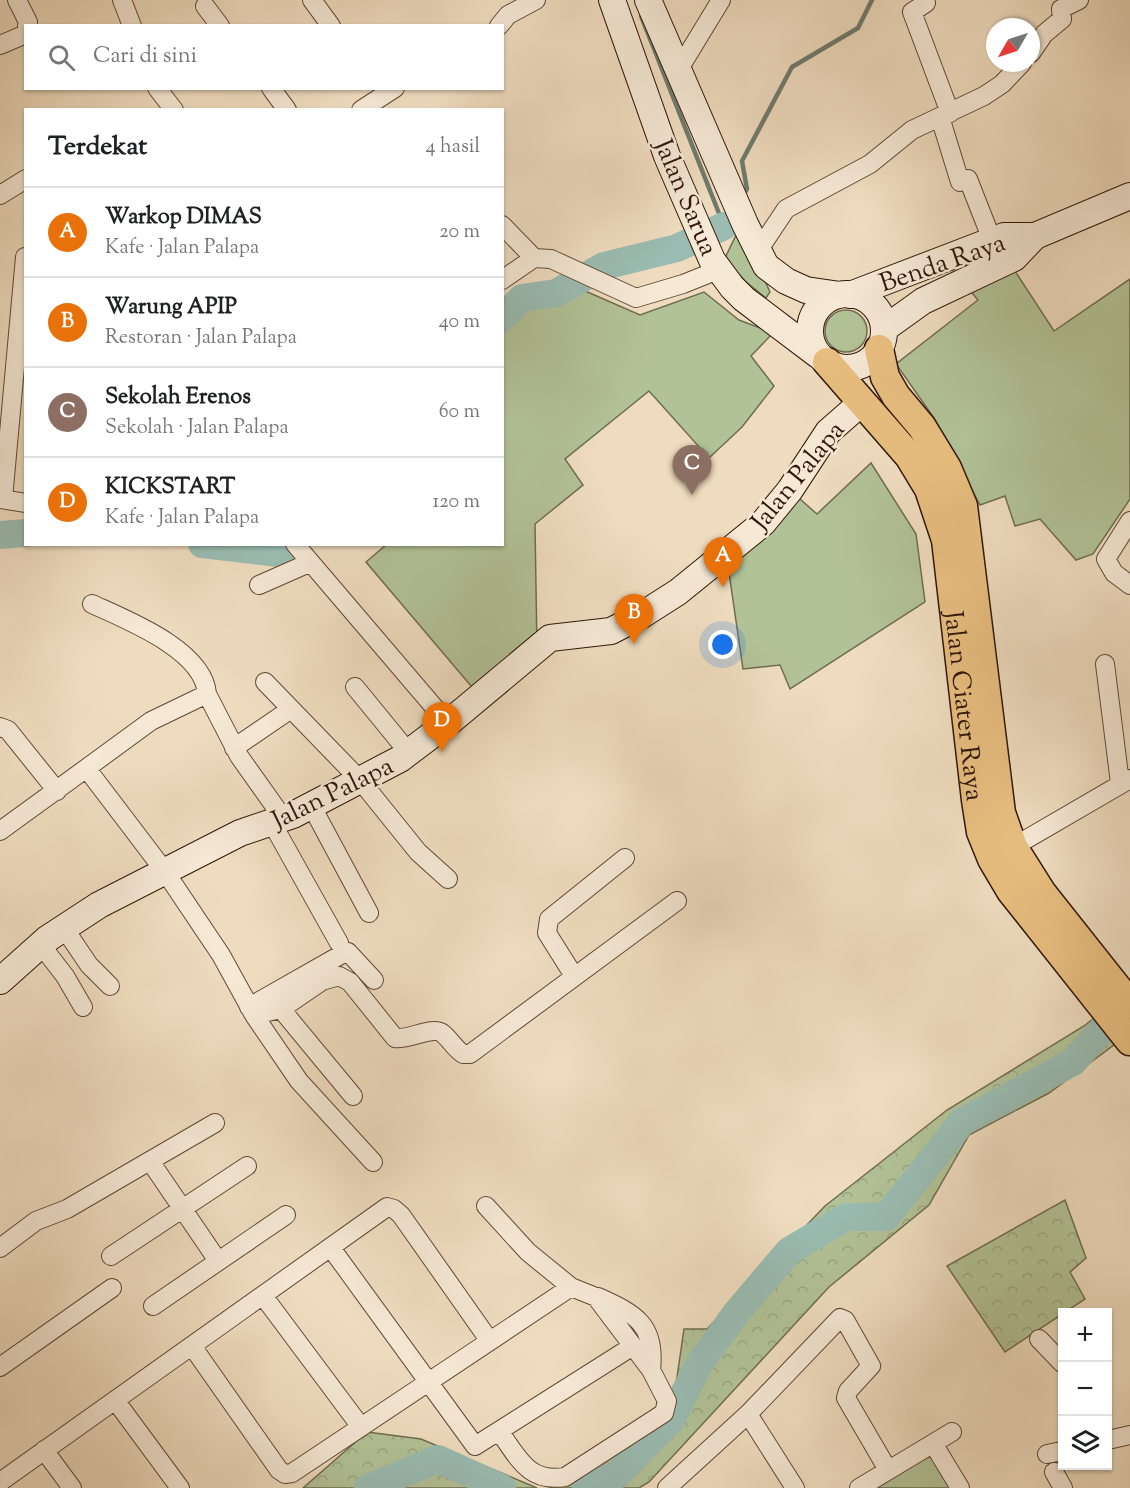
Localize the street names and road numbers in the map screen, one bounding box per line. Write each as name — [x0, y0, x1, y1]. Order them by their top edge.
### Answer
street label: Jalan Sarua — [643, 132, 726, 262]
street label: Benda Raya — [875, 226, 1011, 303]
street label: Jalan Palapa — [742, 414, 855, 541]
street label: Jalan Ciater Raya — [933, 607, 992, 803]
street label: Jalan Palapa — [264, 749, 400, 841]

